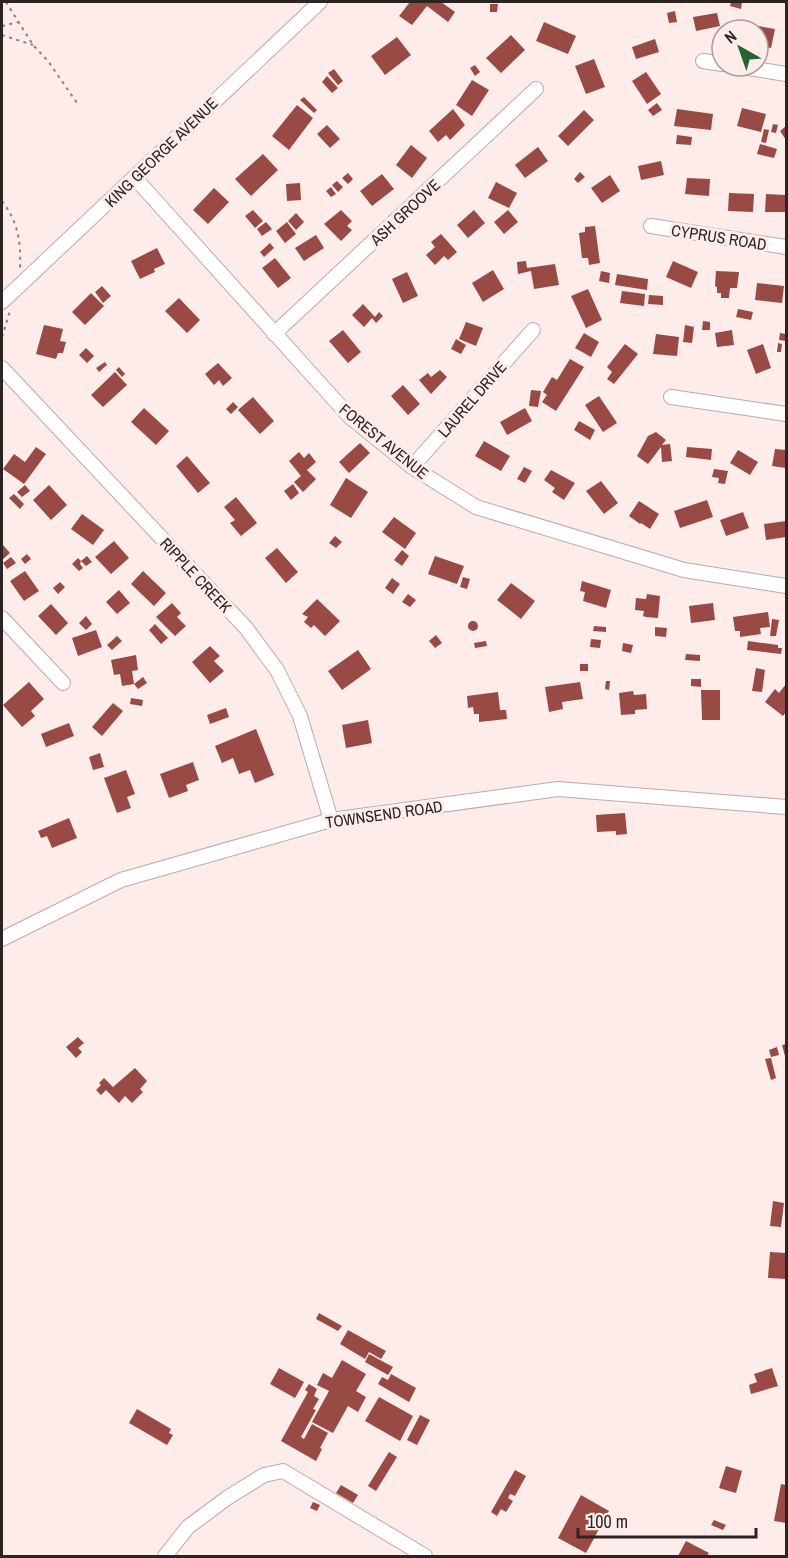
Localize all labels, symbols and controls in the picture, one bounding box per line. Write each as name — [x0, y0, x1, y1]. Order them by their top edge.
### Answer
north arrow — [710, 18, 770, 78]
text: N — [720, 25, 741, 48]
street label: KING GEORGE AVENUE — [100, 92, 222, 212]
street label: ASH GROOVE — [365, 174, 445, 251]
street label: CYPRUS ROAD — [670, 219, 768, 255]
street label: LAUREL DRIVE — [433, 356, 511, 442]
street label: FOREST AVENUE — [335, 398, 433, 484]
street label: RIPPLE CREEK — [155, 533, 237, 618]
street label: TOWNSEND ROAD — [324, 795, 444, 833]
scale bar — [578, 1501, 756, 1539]
text: 100 m — [587, 1509, 628, 1534]

